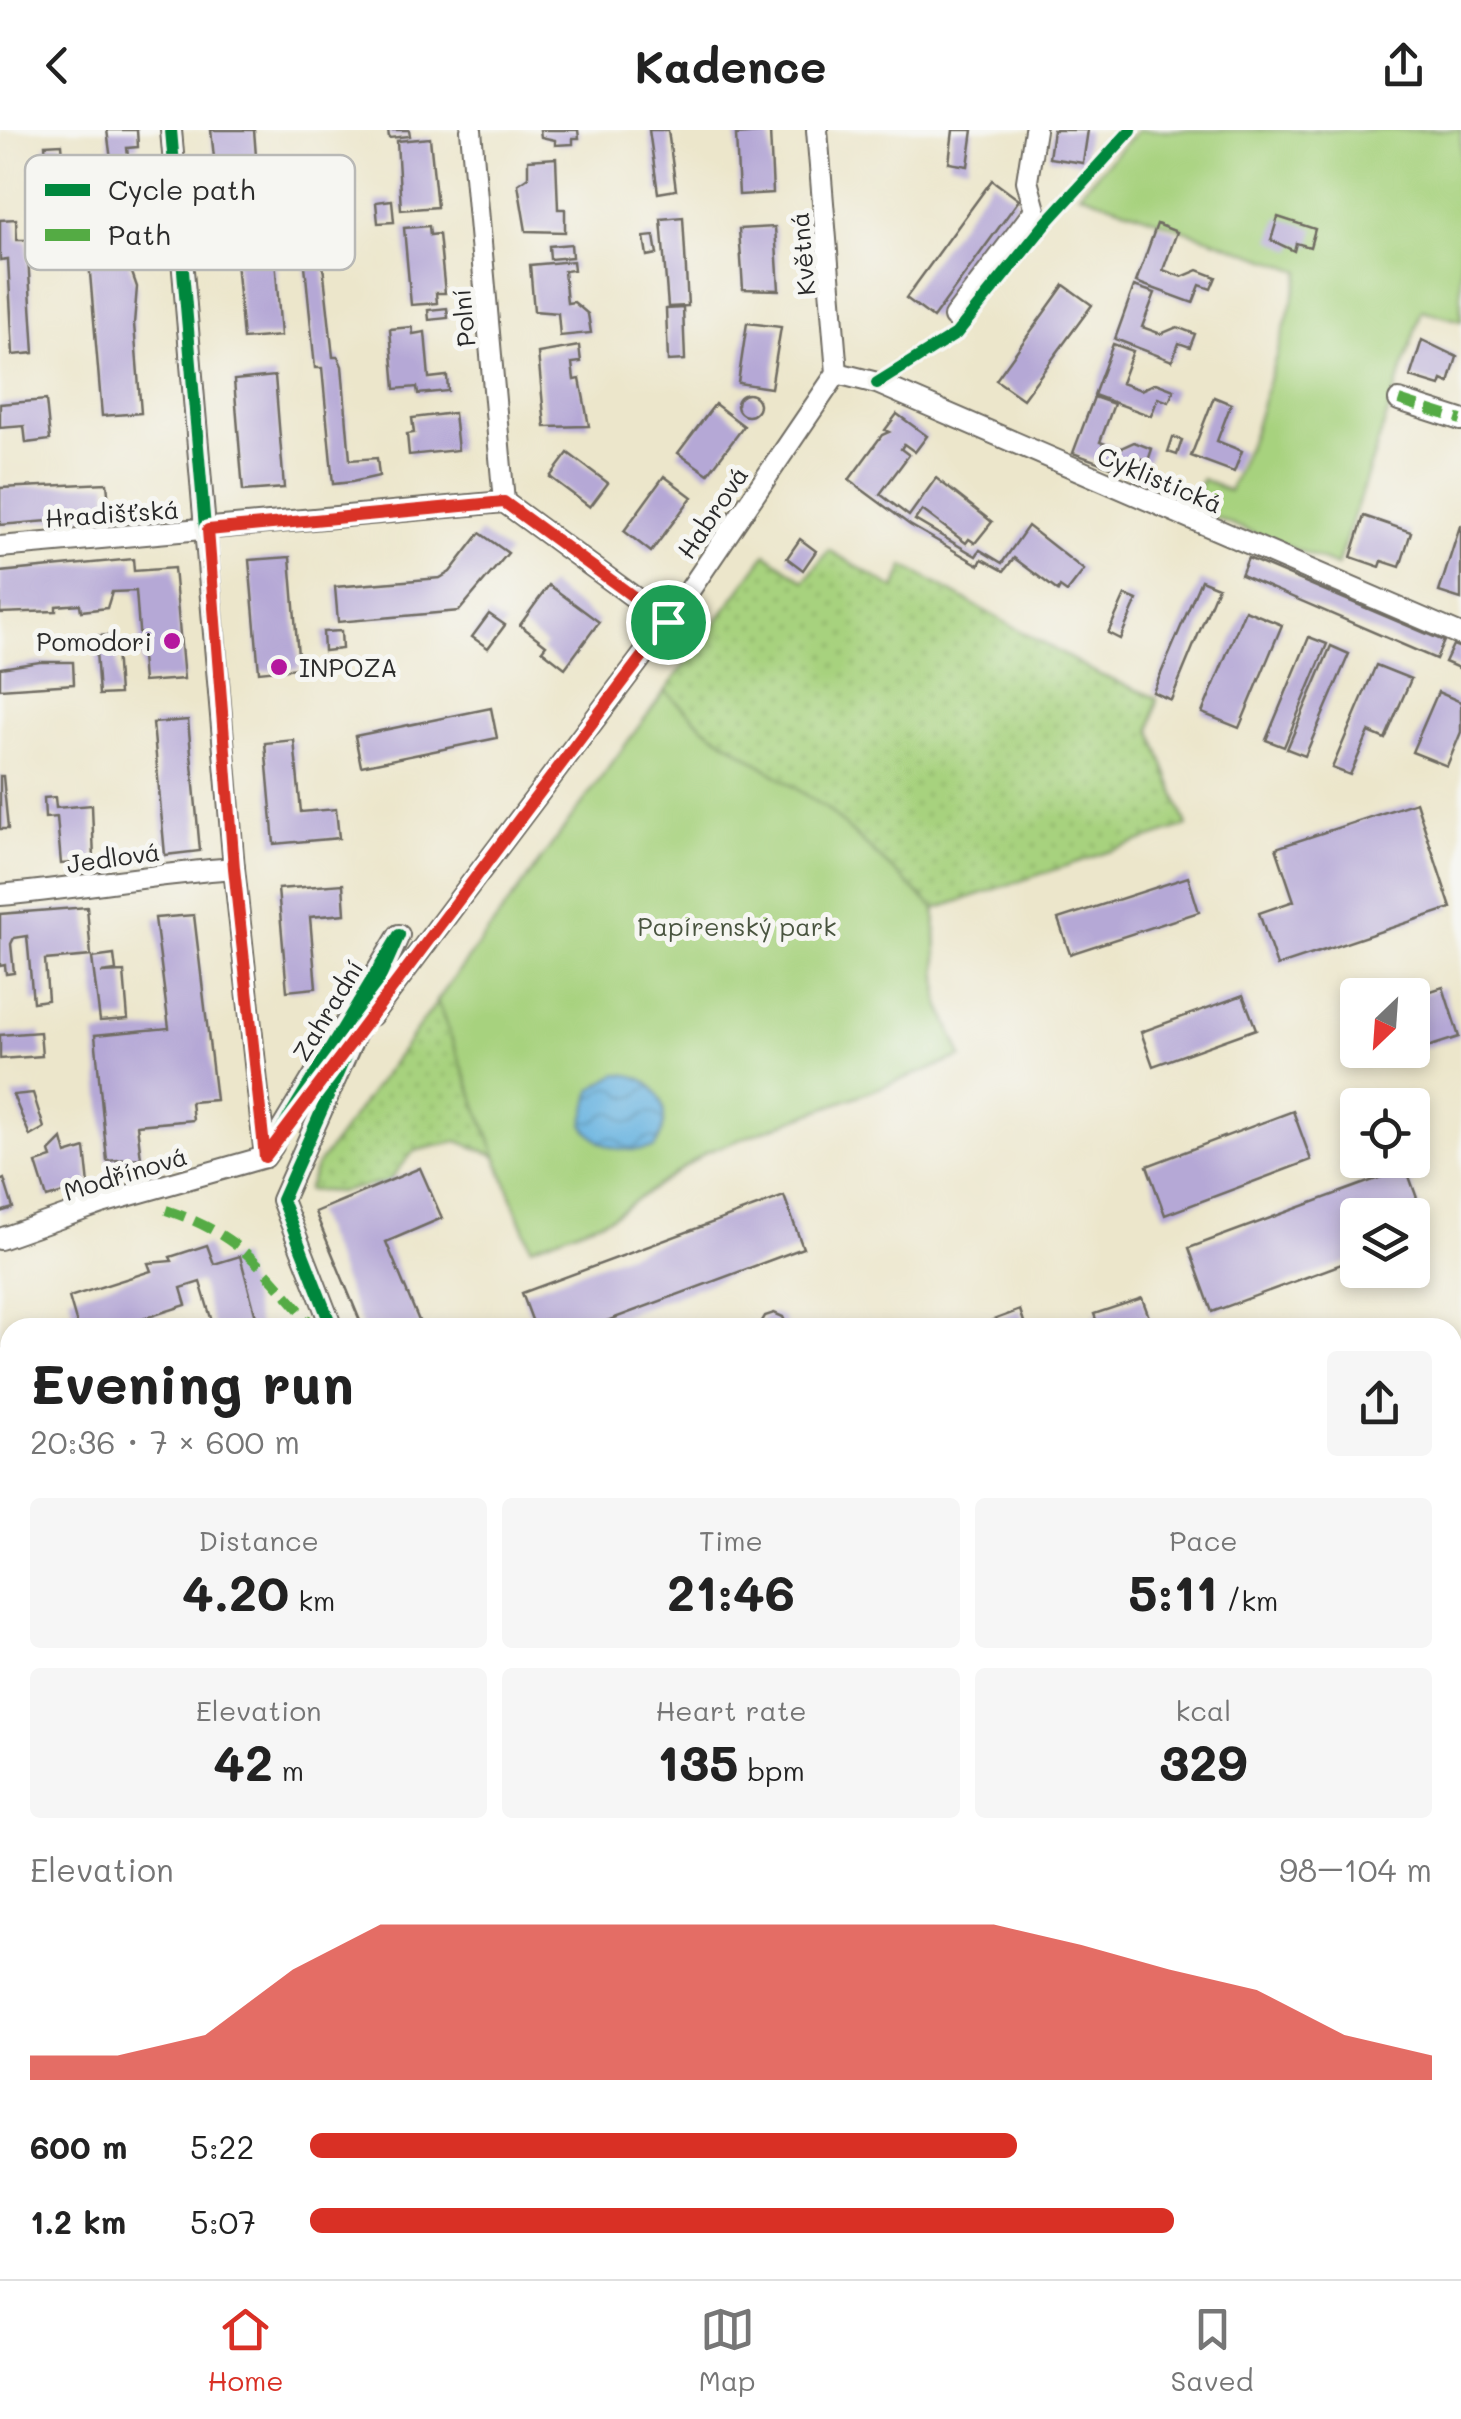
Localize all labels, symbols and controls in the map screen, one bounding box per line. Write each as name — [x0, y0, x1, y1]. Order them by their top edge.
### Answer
text: Kadence — [634, 36, 827, 94]
icon: back — [30, 38, 85, 93]
icon: share — [1376, 38, 1431, 93]
legend — [25, 155, 355, 270]
text: Cycle path — [108, 171, 255, 207]
street label: Květná — [782, 211, 822, 297]
text: Path — [108, 216, 171, 252]
street label: Polní — [445, 288, 481, 348]
street label: Cyklistická — [1092, 438, 1227, 521]
street label: Habrová — [670, 460, 754, 564]
street label: Hradišťská — [44, 492, 180, 534]
pin — [626, 580, 711, 665]
icon: arrive — [641, 595, 696, 650]
place label: Pomodori — [36, 625, 152, 657]
marker: Pomodori — [161, 630, 183, 652]
place label: INPOZA — [299, 651, 398, 683]
marker: INPOZA — [268, 656, 290, 678]
street label: Jedlová — [64, 835, 162, 879]
park label: Papírenský park — [637, 910, 837, 943]
street label: Zahradní — [284, 954, 370, 1066]
north arrow — [1340, 978, 1430, 1068]
map controls — [1340, 978, 1430, 1288]
button: locate — [1340, 1088, 1430, 1178]
street label: Modřínová — [59, 1139, 191, 1207]
button: layers — [1340, 1198, 1430, 1288]
text: Evening run — [30, 1346, 354, 1418]
button: share — [1327, 1351, 1432, 1456]
text: 20:36 · 7 × 600 m — [30, 1420, 300, 1462]
text: Distance — [198, 1522, 319, 1558]
text: Time — [699, 1522, 763, 1558]
text: Pace — [1169, 1522, 1238, 1558]
text: 4.20 — [182, 1558, 289, 1624]
text: 21:46 — [667, 1558, 795, 1624]
text: 5:11 — [1128, 1558, 1218, 1624]
text: km — [289, 1582, 335, 1618]
text: /km — [1218, 1582, 1278, 1618]
text: Elevation — [196, 1692, 322, 1728]
text: Heart rate — [655, 1692, 807, 1728]
text: kcal — [1175, 1692, 1231, 1728]
text: 42 — [213, 1728, 273, 1794]
text: 135 — [657, 1728, 738, 1794]
text: 329 — [1159, 1728, 1247, 1794]
text: m — [273, 1752, 304, 1788]
text: bpm — [738, 1752, 805, 1788]
text: Elevation — [30, 1848, 174, 1890]
text: 98–104 m — [1279, 1848, 1432, 1890]
text: 600 m — [30, 2125, 127, 2167]
text: 5:22 — [190, 2125, 254, 2167]
text: 1.2 km — [30, 2200, 126, 2242]
text: 5:07 — [190, 2200, 256, 2242]
tab: Home — [207, 2302, 284, 2398]
tab: Map — [699, 2302, 756, 2398]
tab: Saved — [1170, 2302, 1254, 2398]

